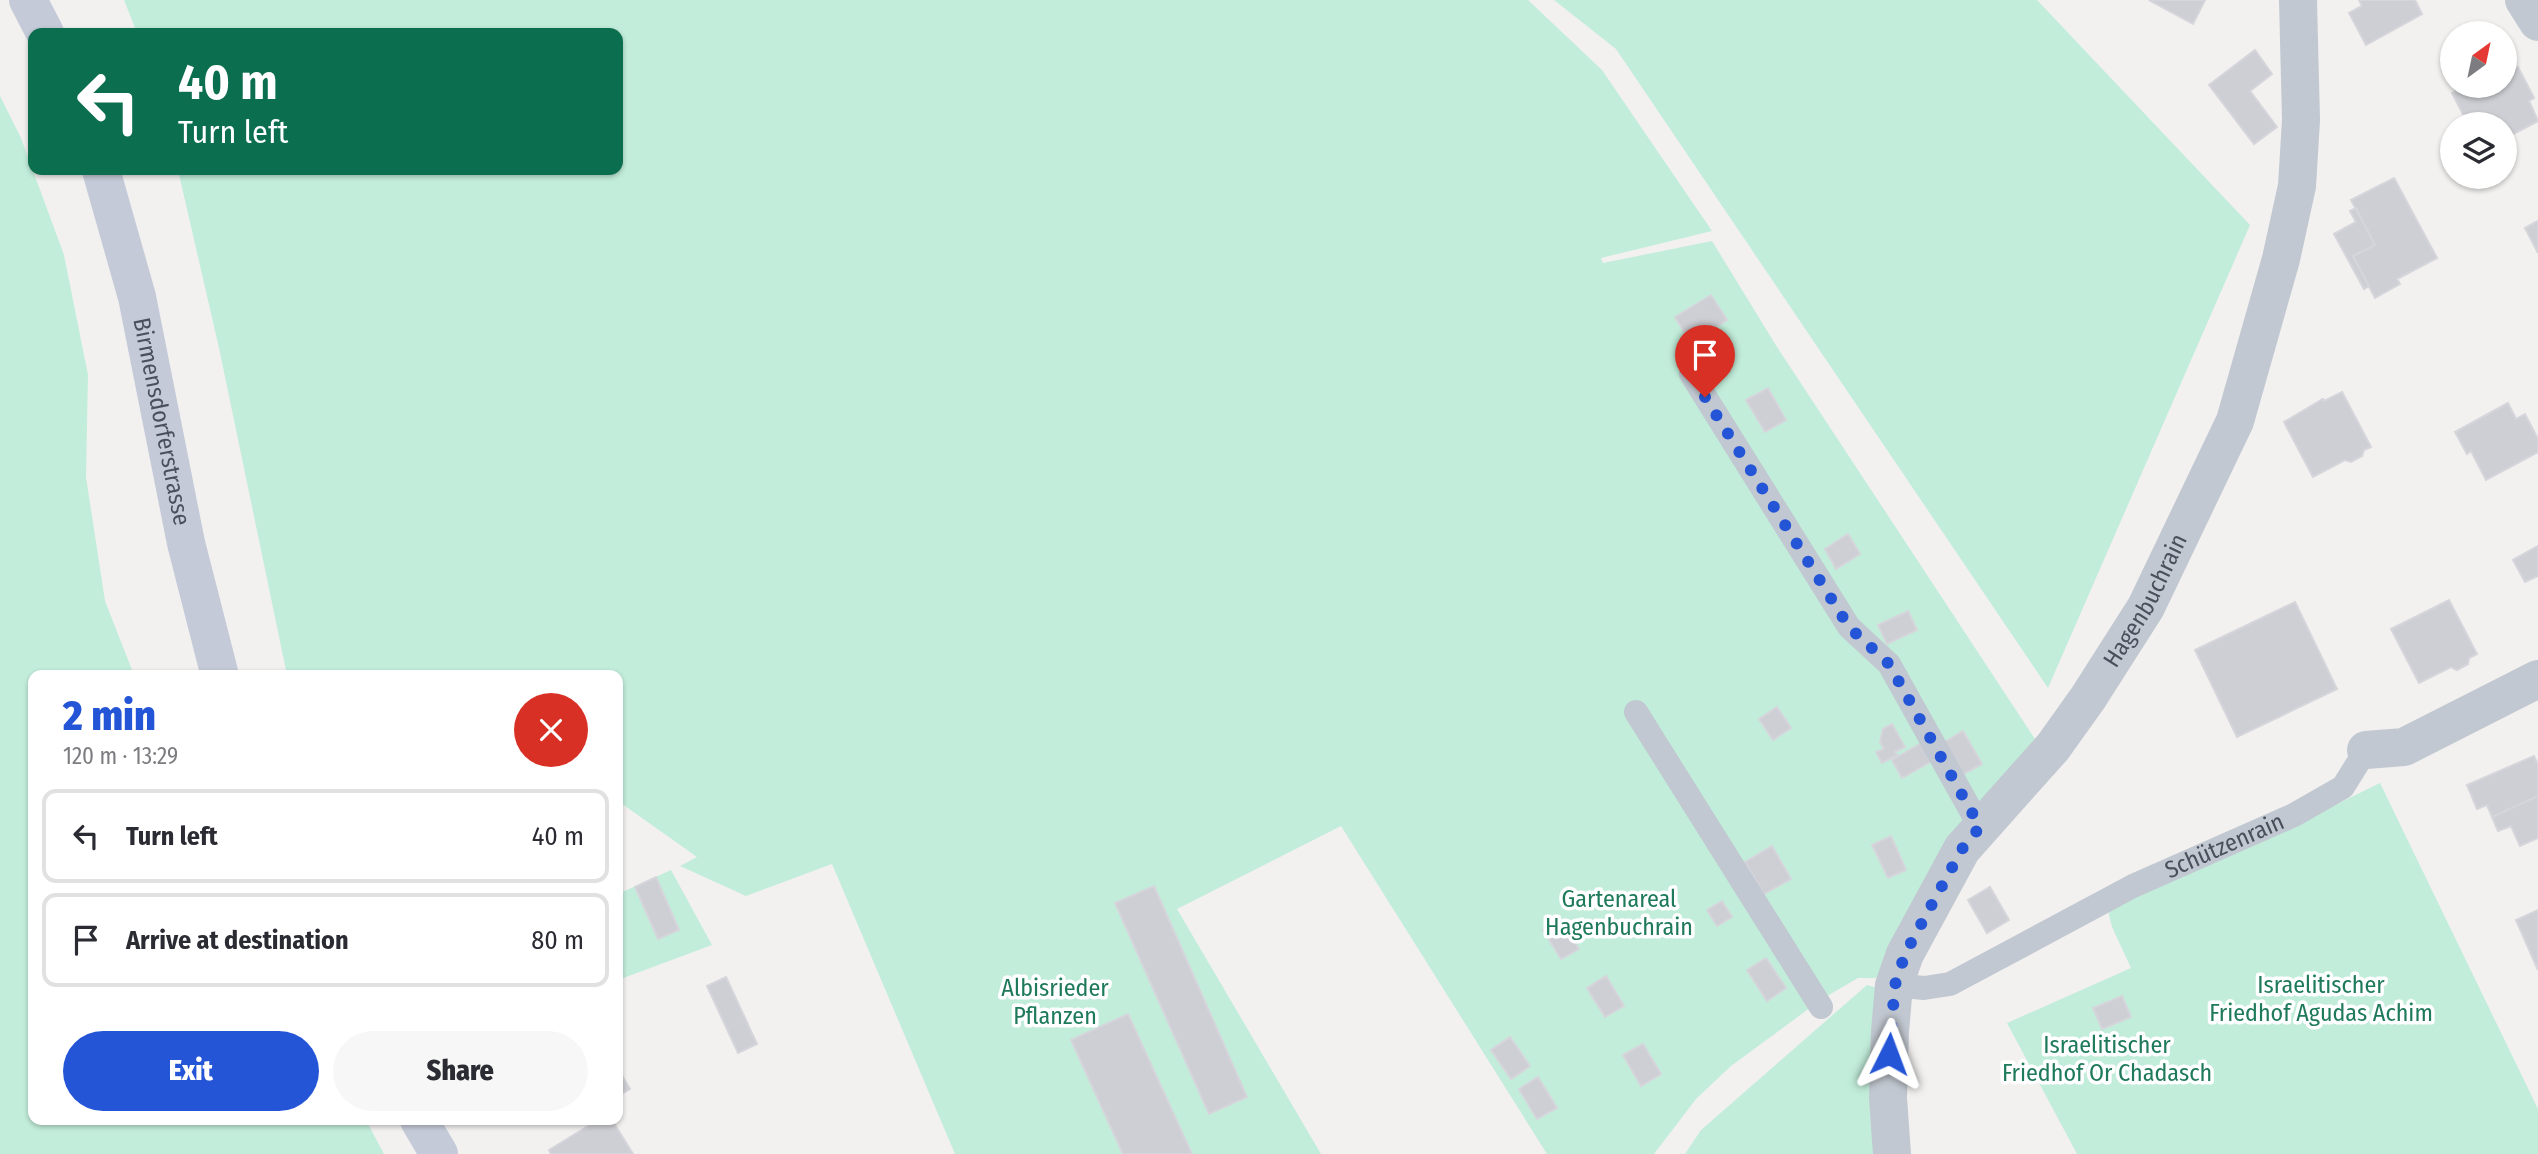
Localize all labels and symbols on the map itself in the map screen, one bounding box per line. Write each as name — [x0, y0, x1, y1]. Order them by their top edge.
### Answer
north arrow — [2440, 21, 2516, 98]
street label: Birmensdorferstrasse — [127, 315, 196, 528]
pin — [1675, 325, 1735, 397]
street label: Hagenbuchrain — [2097, 529, 2193, 672]
street label: Schützenrain — [2161, 807, 2288, 884]
park label: Gartenareal Hagenbuchrain — [1545, 885, 1693, 941]
park label: Israelitischer Friedhof Agudas Achim — [2209, 971, 2433, 1027]
park label: Albisrieder Pflanzen — [1001, 974, 1109, 1030]
position arrow — [1852, 1017, 1926, 1091]
park label: Israelitischer Friedhof Or Chadasch — [2002, 1031, 2212, 1087]

